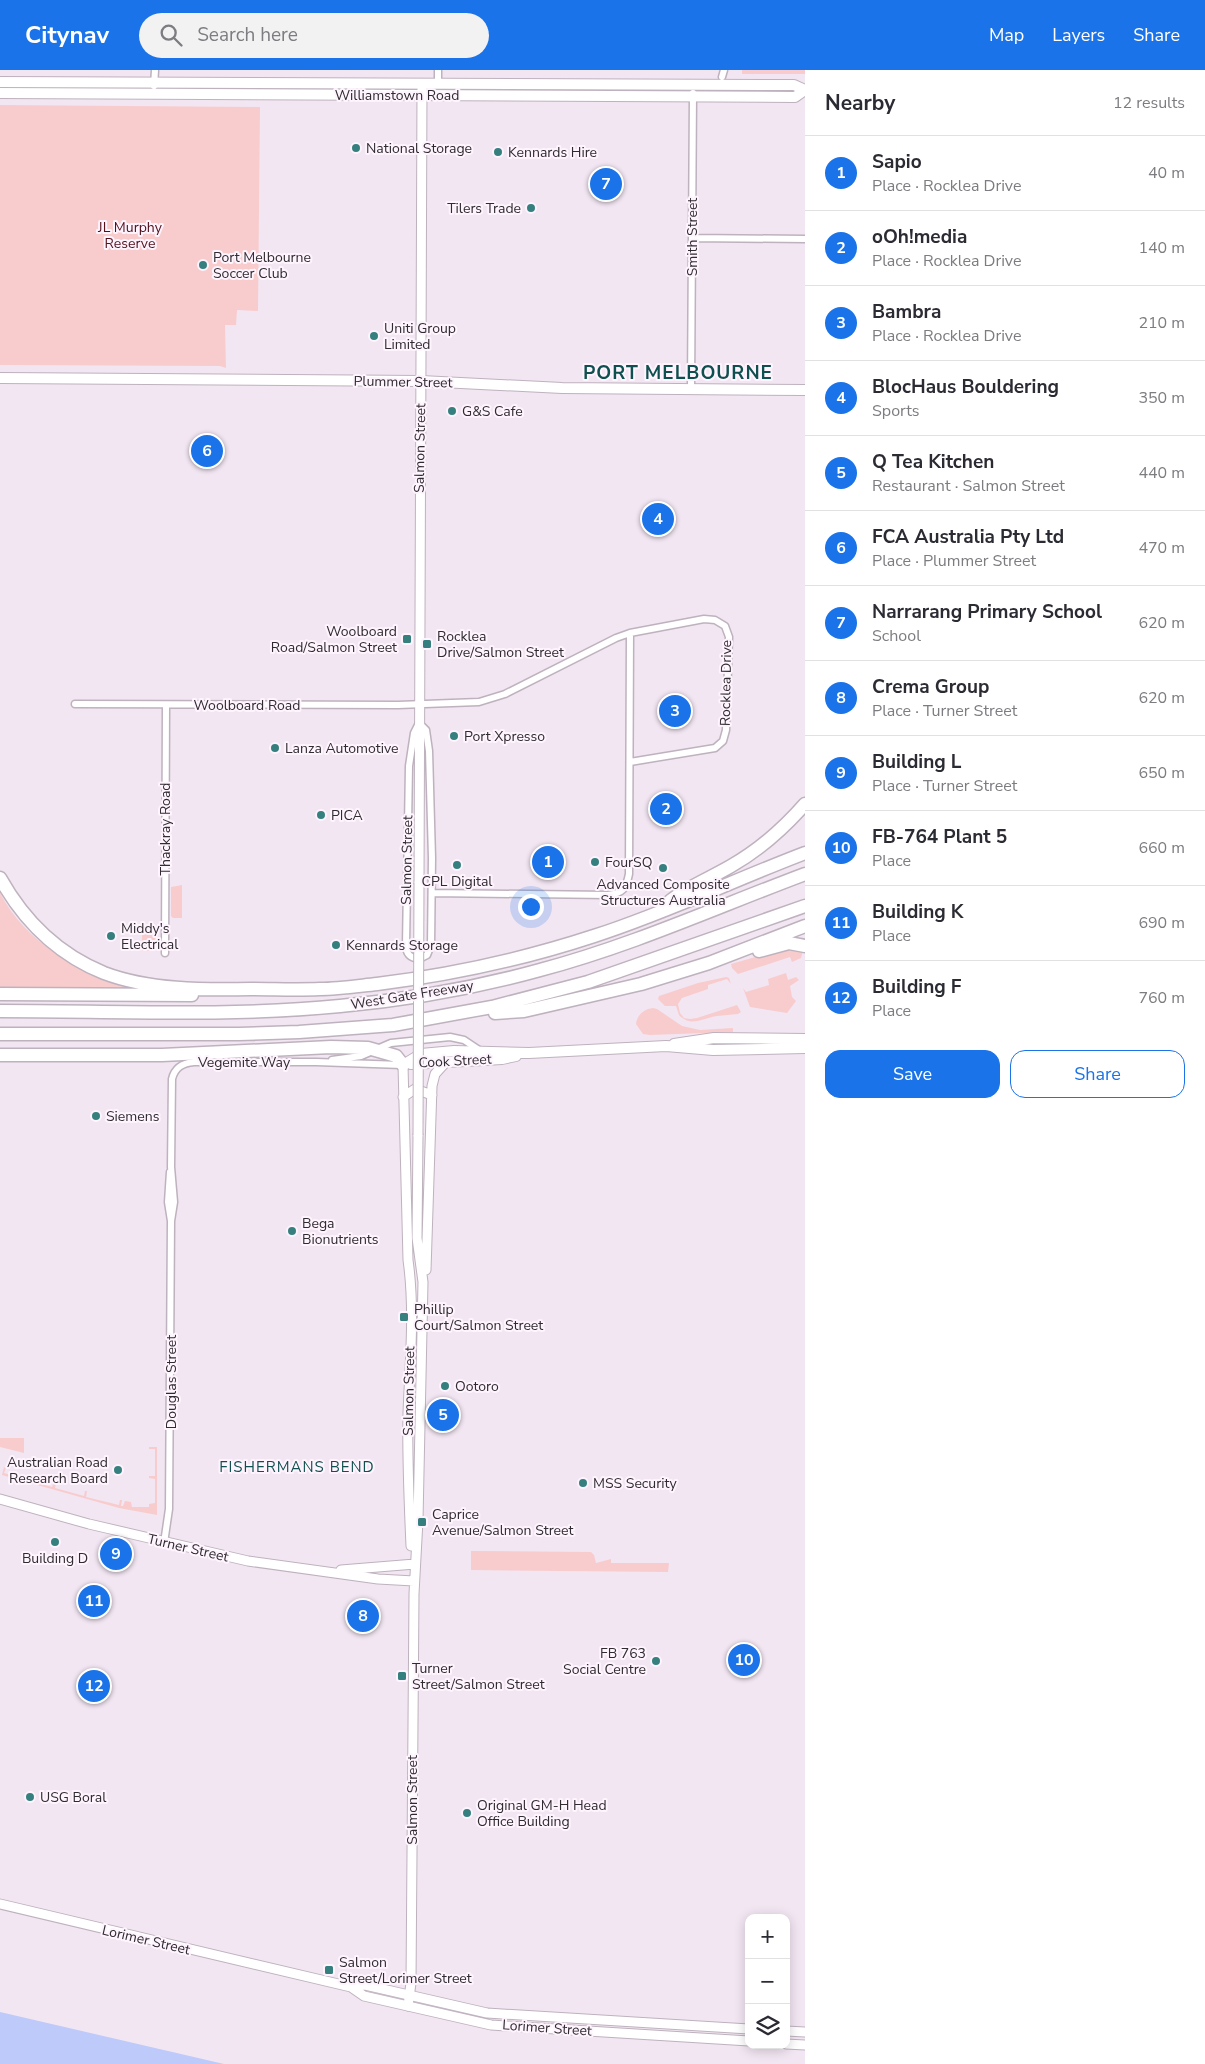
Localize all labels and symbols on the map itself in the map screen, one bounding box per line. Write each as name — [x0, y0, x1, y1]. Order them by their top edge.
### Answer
street label: Williamstown Road — [335, 86, 459, 105]
place label: National Storage — [366, 139, 472, 158]
marker: National Storage — [350, 142, 362, 154]
place label: Kennards Hire — [508, 143, 597, 162]
marker: Kennards Hire — [492, 146, 504, 158]
pin: 7 — [590, 165, 622, 203]
street label: Smith Street — [683, 198, 702, 276]
place label: Tilers Trade — [447, 199, 521, 218]
marker: Tilers Trade — [525, 202, 537, 214]
park label: JL Murphy Reserve — [97, 218, 163, 253]
place label: Port Melbourne Soccer Club — [213, 248, 311, 283]
marker: Port Melbourne Soccer Club — [197, 259, 209, 271]
place label: Uniti Group Limited — [384, 319, 456, 354]
marker: Uniti Group Limited — [368, 330, 380, 342]
district label: PORT MELBOURNE — [583, 360, 773, 386]
street label: Plummer Street — [353, 372, 453, 392]
place label: G&S Cafe — [462, 402, 523, 421]
street label: Salmon Street — [410, 403, 430, 493]
marker: G&S Cafe — [446, 405, 458, 417]
pin: 6 — [191, 432, 223, 470]
pin: 4 — [642, 500, 674, 538]
place label: Woolboard Road/Salmon Street — [271, 622, 397, 657]
place label: Rocklea Drive/Salmon Street — [437, 627, 564, 662]
marker: Woolboard Road/Salmon Street — [401, 633, 413, 645]
marker: Rocklea Drive/Salmon Street — [421, 638, 433, 650]
street label: Rocklea Drive — [716, 640, 736, 726]
pin: 3 — [659, 692, 691, 730]
street label: Woolboard Road — [194, 696, 300, 715]
place label: Port Xpresso — [464, 727, 545, 746]
marker: Port Xpresso — [448, 730, 460, 742]
place label: Lanza Automotive — [285, 739, 398, 758]
marker: Lanza Automotive — [269, 742, 281, 754]
street label: Thackray Road — [156, 783, 175, 875]
pin: 2 — [650, 790, 682, 828]
place label: PICA — [331, 806, 363, 825]
marker: PICA — [315, 809, 327, 821]
street label: Salmon Street — [397, 815, 417, 905]
pin: 1 — [532, 843, 564, 881]
place label: FourSQ — [605, 853, 652, 872]
marker: FourSQ — [589, 856, 601, 868]
marker: CPL Digital — [451, 859, 463, 871]
marker: Advanced Composite Structures Australia — [657, 862, 669, 874]
place label: CPL Digital — [421, 872, 493, 891]
place label: Advanced Composite Structures Australia — [596, 875, 730, 910]
your location — [518, 894, 544, 920]
place label: Middy's Electrical — [121, 919, 179, 954]
marker: Middy's Electrical — [105, 930, 117, 942]
place label: Kennards Storage — [346, 936, 458, 955]
marker: Kennards Storage — [330, 939, 342, 951]
street label: West Gate Freeway — [349, 976, 476, 1014]
street label: Cook Street — [418, 1050, 492, 1072]
street label: Vegemite Way — [197, 1053, 291, 1072]
place label: Siemens — [106, 1107, 160, 1126]
marker: Siemens — [90, 1110, 102, 1122]
place label: Bega Bionutrients — [302, 1214, 379, 1249]
marker: Bega Bionutrients — [286, 1225, 298, 1237]
place label: Phillip Court/Salmon Street — [414, 1300, 543, 1335]
marker: Phillip Court/Salmon Street — [398, 1311, 410, 1323]
street label: Douglas Street — [162, 1335, 181, 1429]
street label: Salmon Street — [399, 1346, 419, 1436]
place label: Ootoro — [455, 1377, 499, 1396]
marker: Ootoro — [439, 1380, 451, 1392]
pin: 5 — [427, 1396, 459, 1434]
place label: Australian Road Research Board — [7, 1453, 108, 1488]
district label: FISHERMANS BEND — [219, 1457, 375, 1477]
marker: Australian Road Research Board — [112, 1464, 124, 1476]
place label: MSS Security — [593, 1474, 677, 1493]
marker: MSS Security — [577, 1477, 589, 1489]
place label: Caprice Avenue/Salmon Street — [432, 1505, 573, 1540]
marker: Caprice Avenue/Salmon Street — [416, 1516, 428, 1528]
street label: Turner Street — [146, 1529, 230, 1567]
pin: 9 — [100, 1535, 132, 1573]
marker: Building D — [49, 1536, 61, 1548]
place label: Building D — [22, 1549, 88, 1568]
pin: 11 — [78, 1582, 110, 1620]
pin: 8 — [347, 1597, 379, 1635]
pin: 10 — [728, 1641, 760, 1679]
place label: FB 763 Social Centre — [563, 1644, 646, 1679]
marker: FB 763 Social Centre — [650, 1655, 662, 1667]
place label: Turner Street/Salmon Street — [412, 1659, 545, 1694]
pin: 12 — [78, 1667, 110, 1705]
marker: Turner Street/Salmon Street — [396, 1670, 408, 1682]
street label: Salmon Street — [403, 1755, 422, 1845]
place label: USG Boral — [40, 1788, 107, 1807]
marker: USG Boral — [24, 1791, 36, 1803]
place label: Original GM-H Head Office Building — [477, 1796, 607, 1831]
marker: Original GM-H Head Office Building — [461, 1807, 473, 1819]
street label: Lorimer Street — [100, 1921, 192, 1959]
place label: Salmon Street/Lorimer Street — [339, 1953, 472, 1988]
marker: Salmon Street/Lorimer Street — [323, 1964, 335, 1976]
street label: Lorimer Street — [502, 2015, 593, 2041]

